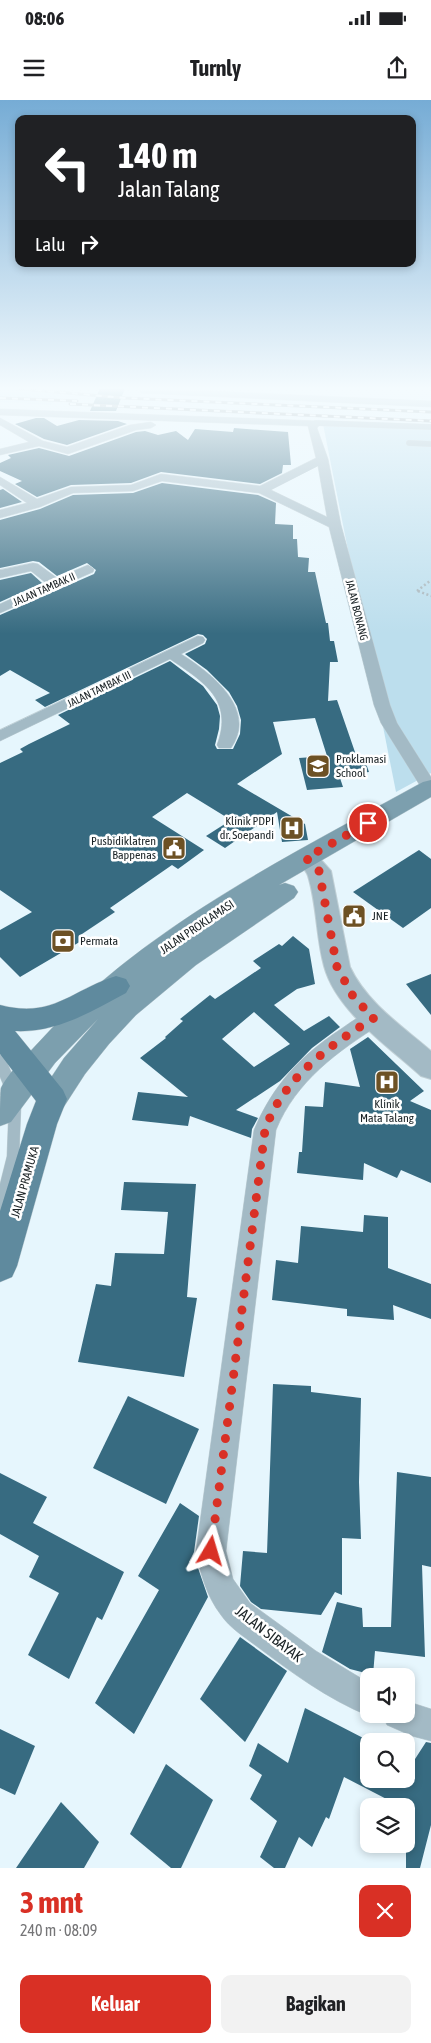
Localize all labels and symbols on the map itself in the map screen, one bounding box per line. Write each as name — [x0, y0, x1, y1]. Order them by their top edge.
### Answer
street label: JALAN TAMBAK II — [11, 570, 77, 608]
street label: JALAN BONANG — [344, 578, 370, 642]
street label: JALAN TAMBAK III — [65, 668, 133, 710]
place label: Proklamasi School — [336, 752, 386, 780]
school or university icon: Proklamasi School — [305, 753, 331, 779]
pin — [347, 802, 389, 844]
place label: Klinik PDPI dr. Soepandi — [220, 814, 274, 842]
hospital icon: Klinik PDPI dr. Soepandi — [279, 815, 305, 841]
place label: Pusbidiklatren Bappenas — [91, 834, 156, 862]
public building icon: Pusbidiklatren Bappenas — [161, 835, 187, 861]
street label: JALAN PROKLAMASI — [157, 897, 237, 957]
public building icon: JNE — [341, 903, 367, 929]
place label: JNE — [372, 909, 388, 923]
bank icon: Permata — [50, 928, 76, 954]
place label: Permata — [80, 934, 118, 948]
hospital icon: Klinik Mata Talang — [374, 1069, 400, 1095]
place label: Klinik Mata Talang — [360, 1097, 415, 1125]
street label: JALAN PRAMUKA — [8, 1145, 42, 1219]
position arrow — [184, 1524, 236, 1576]
street label: JALAN SIBAYAK — [232, 1602, 307, 1666]

